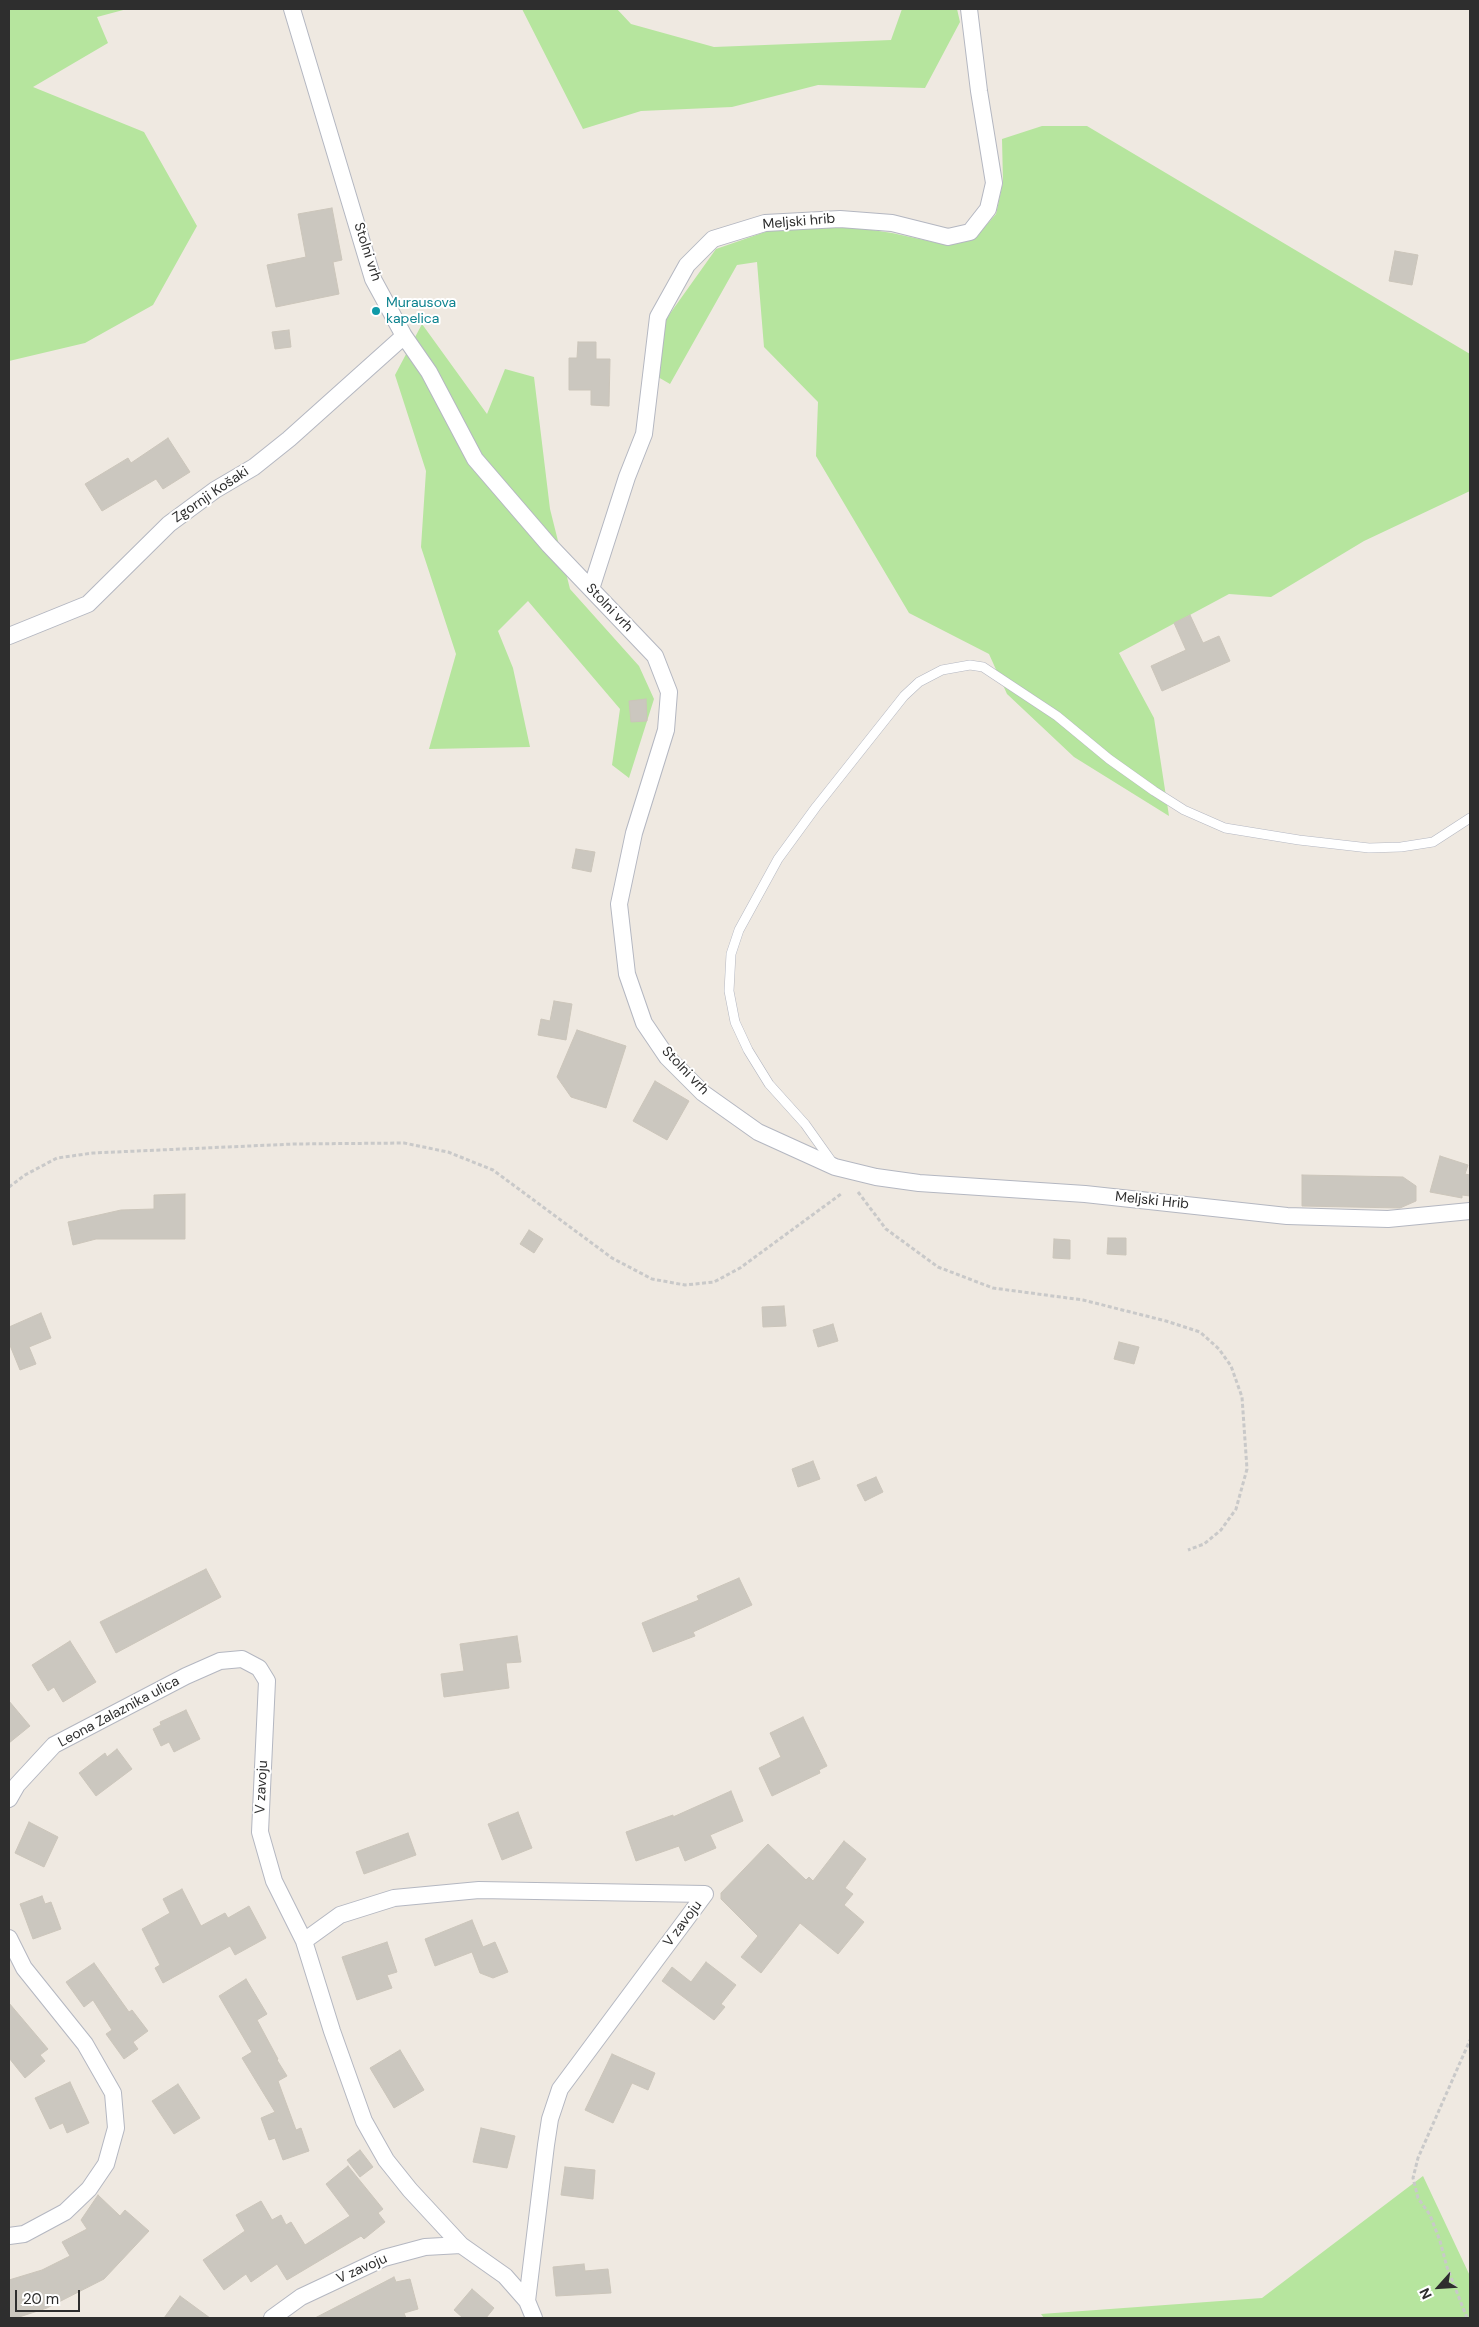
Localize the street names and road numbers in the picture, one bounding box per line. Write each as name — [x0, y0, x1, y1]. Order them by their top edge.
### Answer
street label: Meljski hrib — [762, 210, 836, 234]
street label: Stolni vrh — [350, 221, 384, 283]
street label: Zgornji Košaki — [170, 463, 252, 527]
street label: Stolni vrh — [582, 580, 636, 636]
street label: Stolni vrh — [658, 1043, 712, 1099]
street label: Meljski Hrib — [1114, 1189, 1190, 1213]
street label: Leona Zalaznika ulica — [55, 1673, 183, 1751]
street label: V zavoju — [252, 1760, 272, 1814]
street label: V zavoju — [660, 1898, 706, 1950]
street label: V zavoju — [334, 2250, 390, 2288]

